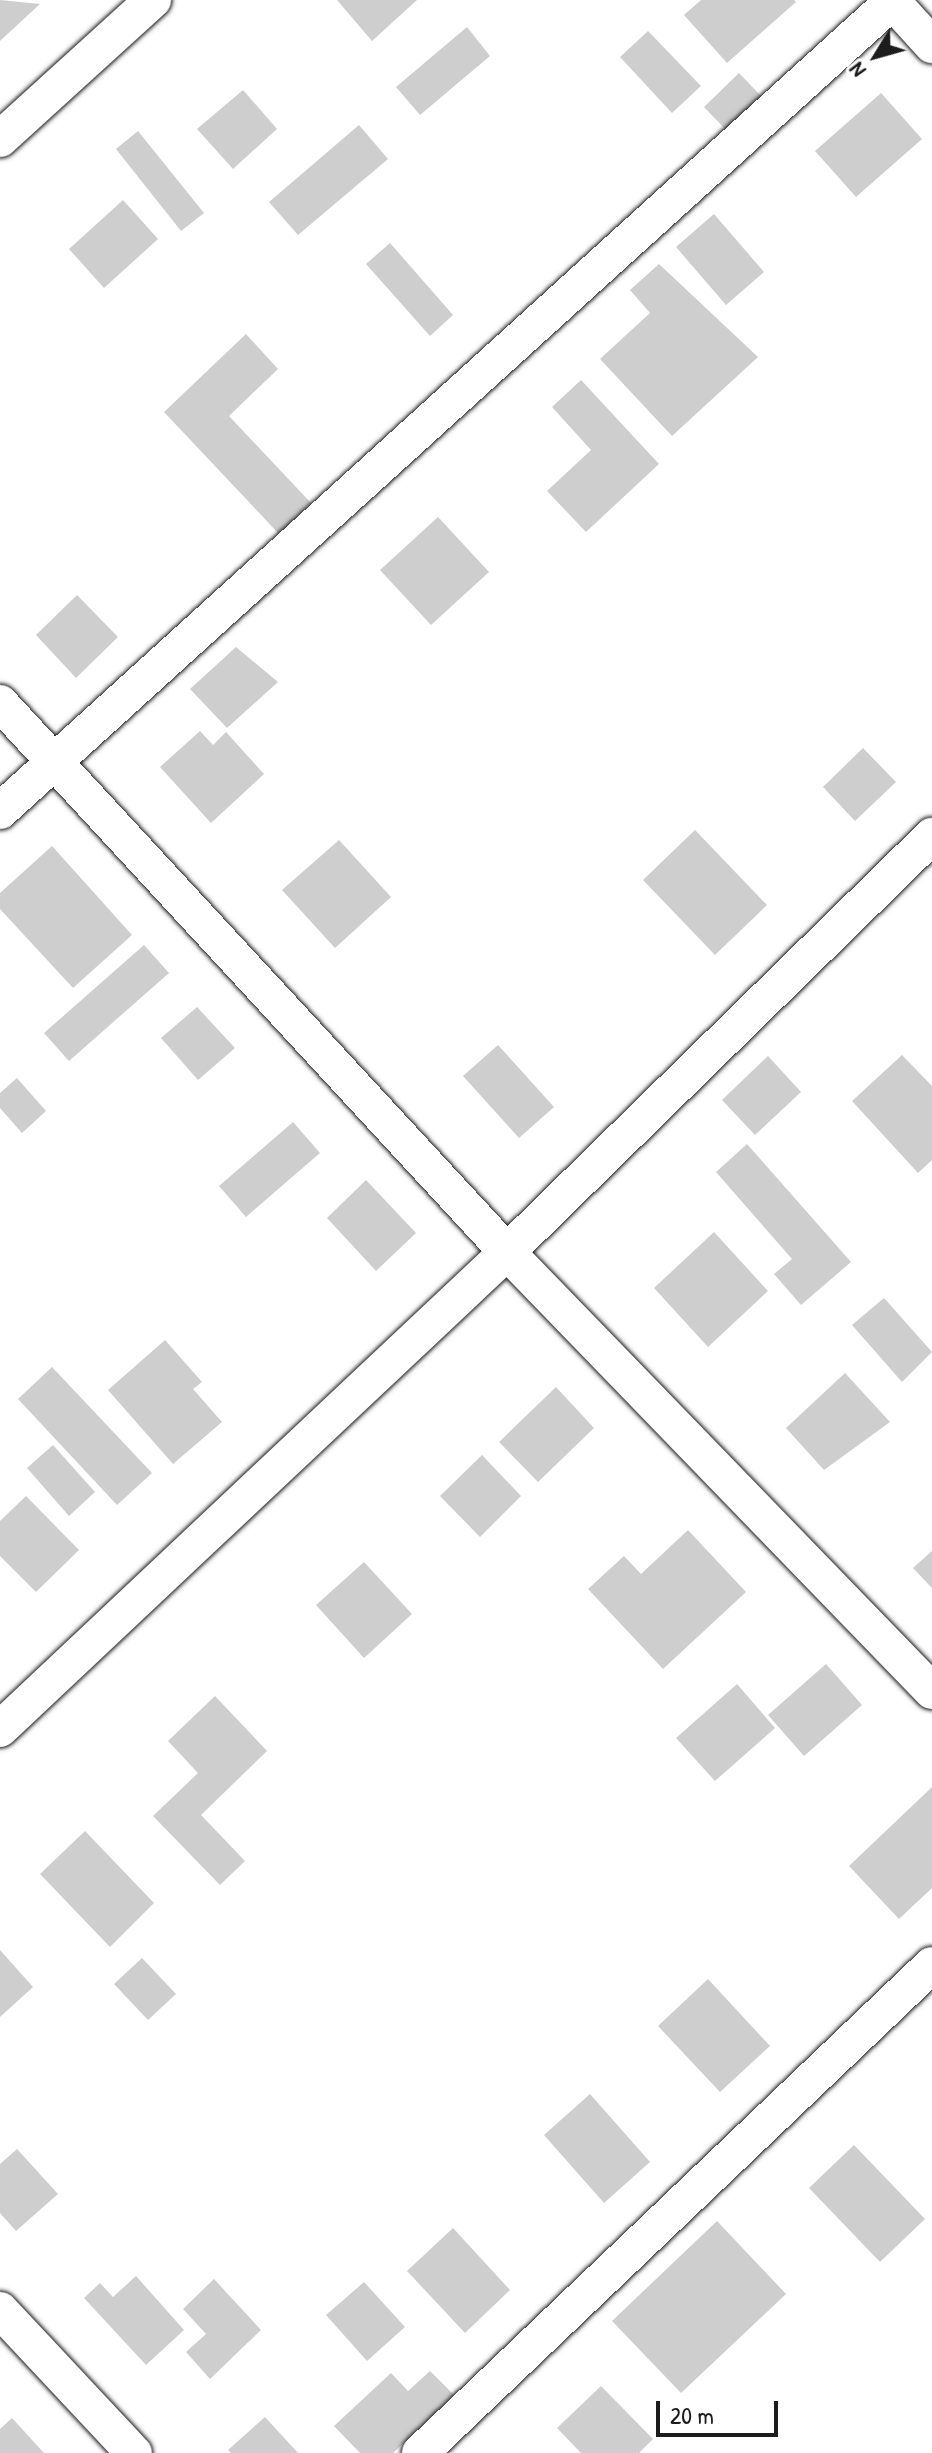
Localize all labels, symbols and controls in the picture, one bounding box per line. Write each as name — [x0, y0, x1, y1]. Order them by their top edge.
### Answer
north arrow — [836, 16, 916, 96]
text: N — [841, 57, 872, 84]
scale bar — [660, 2385, 782, 2435]
text: 20 m — [670, 2399, 714, 2431]

